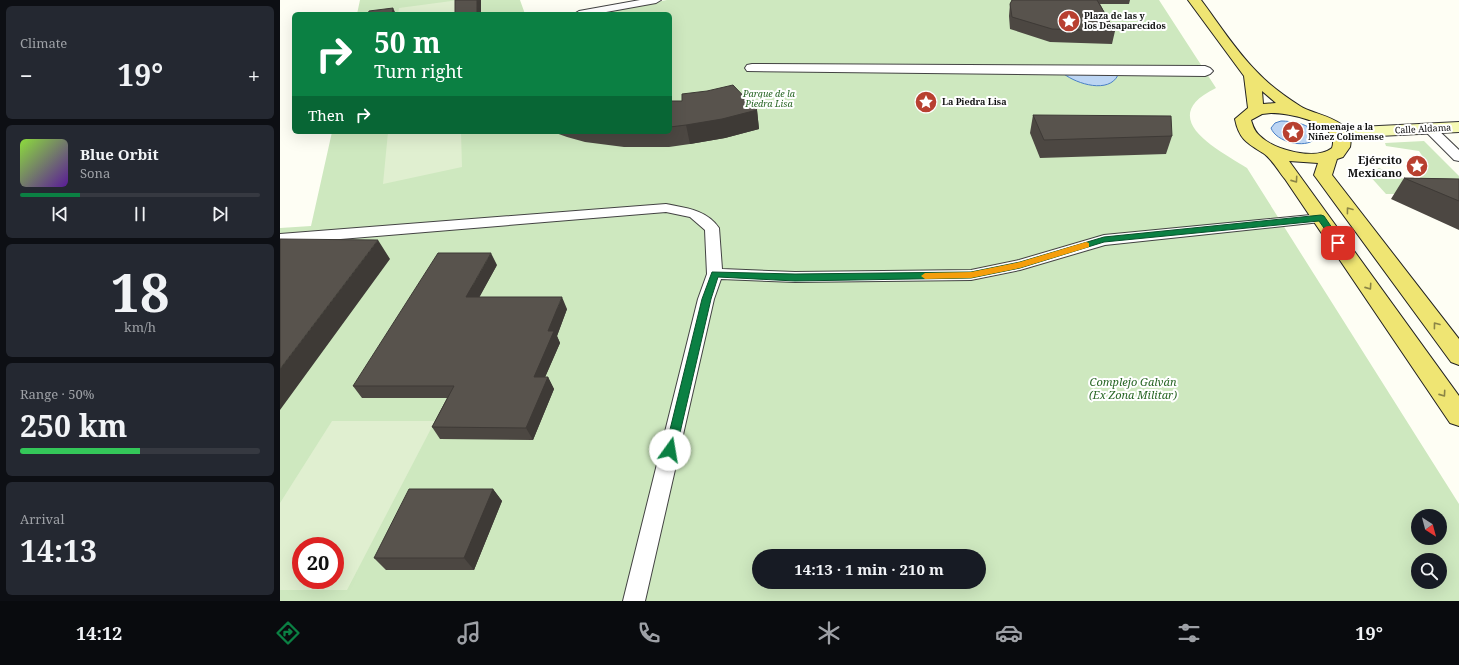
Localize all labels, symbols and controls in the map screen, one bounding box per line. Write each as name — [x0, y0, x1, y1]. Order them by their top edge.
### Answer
place icon: Plaza de las y los Desaparecidos — [1056, 8, 1082, 34]
place label: Plaza de las y los Desaparecidos — [1084, 9, 1166, 32]
text: 50 m — [374, 23, 441, 61]
icon: right — [308, 28, 360, 80]
text: Climate — [20, 34, 67, 52]
text: 19° — [117, 54, 163, 95]
text: Turn right — [374, 59, 463, 83]
text: − — [20, 60, 33, 90]
text: + — [248, 60, 260, 90]
park label: Parque de la Piedra Lisa — [742, 87, 796, 110]
place icon: La Piedra Lisa — [913, 89, 939, 115]
place label: La Piedra Lisa — [942, 95, 1007, 108]
icon: right — [352, 104, 374, 126]
text: Then — [308, 105, 344, 125]
place icon: Homenaje a la Niñez Colimense — [1280, 119, 1306, 145]
place label: Homenaje a la Niñez Colimense — [1308, 120, 1384, 143]
street label: Calle Aldama — [1394, 121, 1452, 136]
text: Blue Orbit — [80, 144, 159, 164]
place label: Ejército Mexicano — [1348, 152, 1402, 180]
place icon: Ejército Mexicano — [1404, 153, 1430, 179]
text: Sona — [80, 164, 110, 182]
one-way arrow — [1290, 176, 1298, 183]
icon: previous — [49, 203, 71, 225]
icon: pause — [129, 203, 151, 225]
icon: next — [209, 203, 231, 225]
one-way arrow — [1346, 207, 1354, 214]
pin — [1321, 226, 1355, 260]
icon: arrive — [1327, 232, 1349, 254]
text: 18 — [111, 256, 169, 327]
one-way arrow — [1364, 282, 1371, 289]
text: km/h — [124, 318, 156, 336]
one-way arrow — [1433, 323, 1440, 330]
park label: Complejo Galván (Ex Zona Militar) — [1089, 374, 1177, 402]
text: Range · 50% — [20, 385, 94, 403]
one-way arrow — [1438, 389, 1445, 396]
text: 250 km — [20, 405, 127, 446]
position arrow — [649, 429, 691, 471]
north arrow — [1411, 509, 1447, 545]
map controls — [1411, 509, 1447, 589]
text: Arrival — [20, 510, 64, 528]
text: 14:13 — [20, 530, 97, 571]
speed limit sign: 20 — [292, 537, 344, 589]
button: search — [1411, 553, 1447, 589]
text: 14:13 · 1 min · 210 m — [794, 559, 944, 579]
icon: directions — [274, 619, 302, 647]
icon: music — [455, 619, 483, 647]
icon: phone — [635, 619, 663, 647]
icon: climate — [815, 619, 843, 647]
icon: car — [995, 619, 1023, 647]
icon: filters — [1175, 619, 1203, 647]
text: 14:12 — [76, 621, 122, 645]
text: 19° — [1355, 621, 1383, 645]

